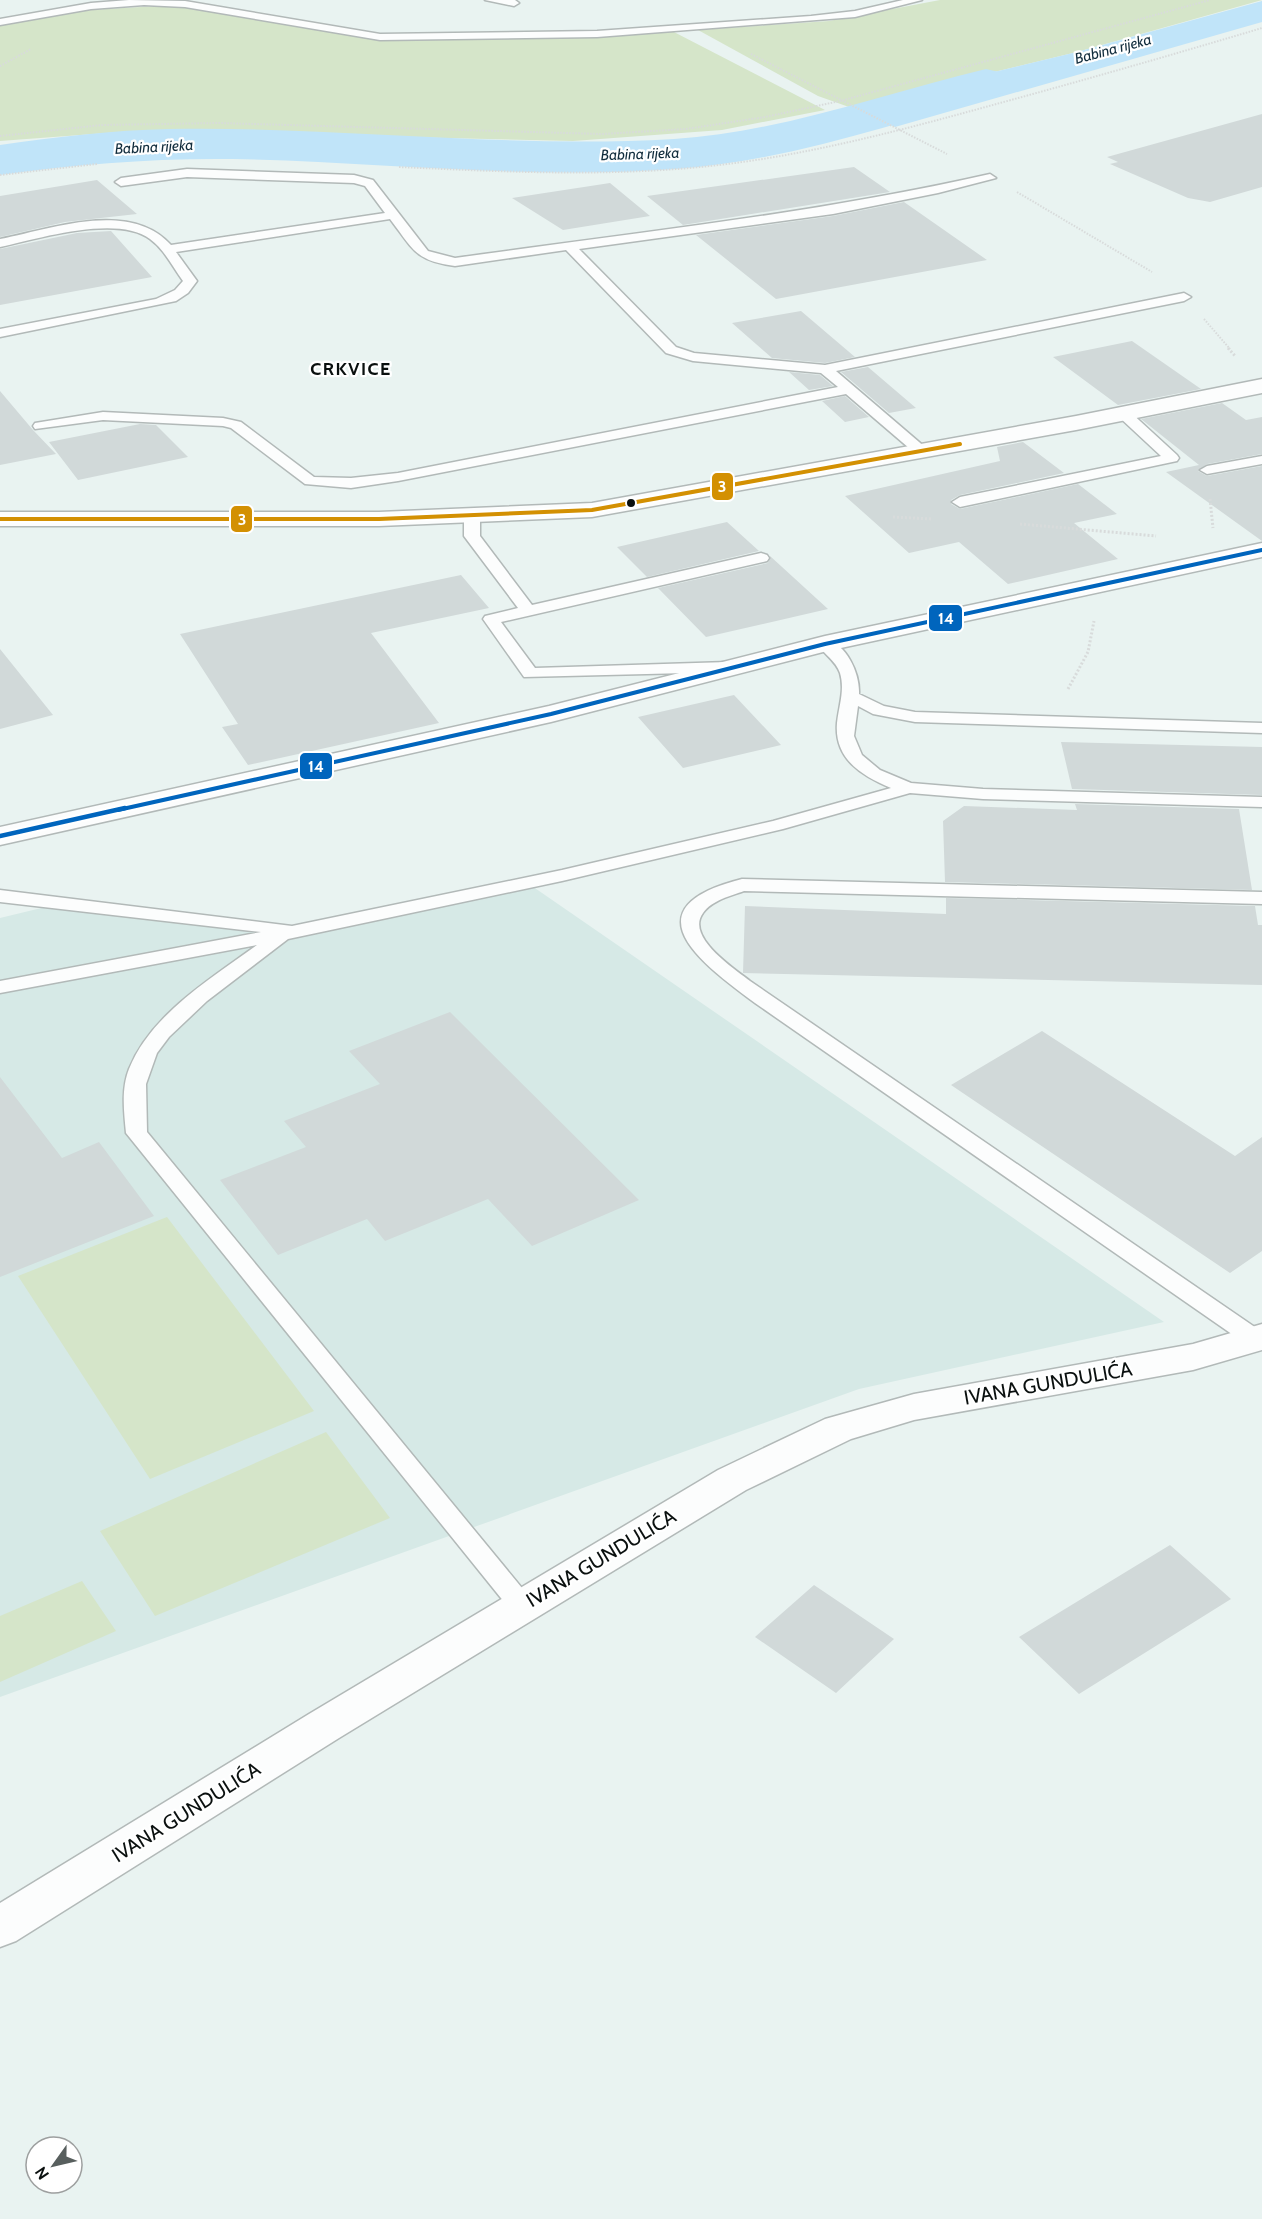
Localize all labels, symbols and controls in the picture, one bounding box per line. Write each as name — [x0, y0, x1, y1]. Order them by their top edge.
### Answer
water label: Babina rijeka — [1073, 30, 1153, 68]
water label: Babina rijeka — [114, 136, 194, 158]
water label: Babina rijeka — [600, 144, 680, 164]
district label: CRKVICE — [310, 358, 392, 380]
line badge: 3 — [711, 472, 734, 501]
text: 3 — [718, 477, 726, 496]
unlabelled marker — [625, 497, 637, 509]
line badge: 3 — [230, 505, 253, 533]
text: 3 — [238, 510, 246, 529]
line badge: 14 — [928, 604, 963, 632]
text: 14 — [938, 609, 954, 628]
line badge: 14 — [299, 752, 333, 780]
text: 14 — [308, 757, 324, 776]
street label: IVANA GUNDULIĆA — [962, 1356, 1135, 1410]
street label: IVANA GUNDULIĆA — [522, 1504, 681, 1612]
street label: IVANA GUNDULIĆA — [107, 1756, 265, 1867]
north arrow — [24, 2135, 84, 2195]
text: N — [31, 2163, 53, 2183]

